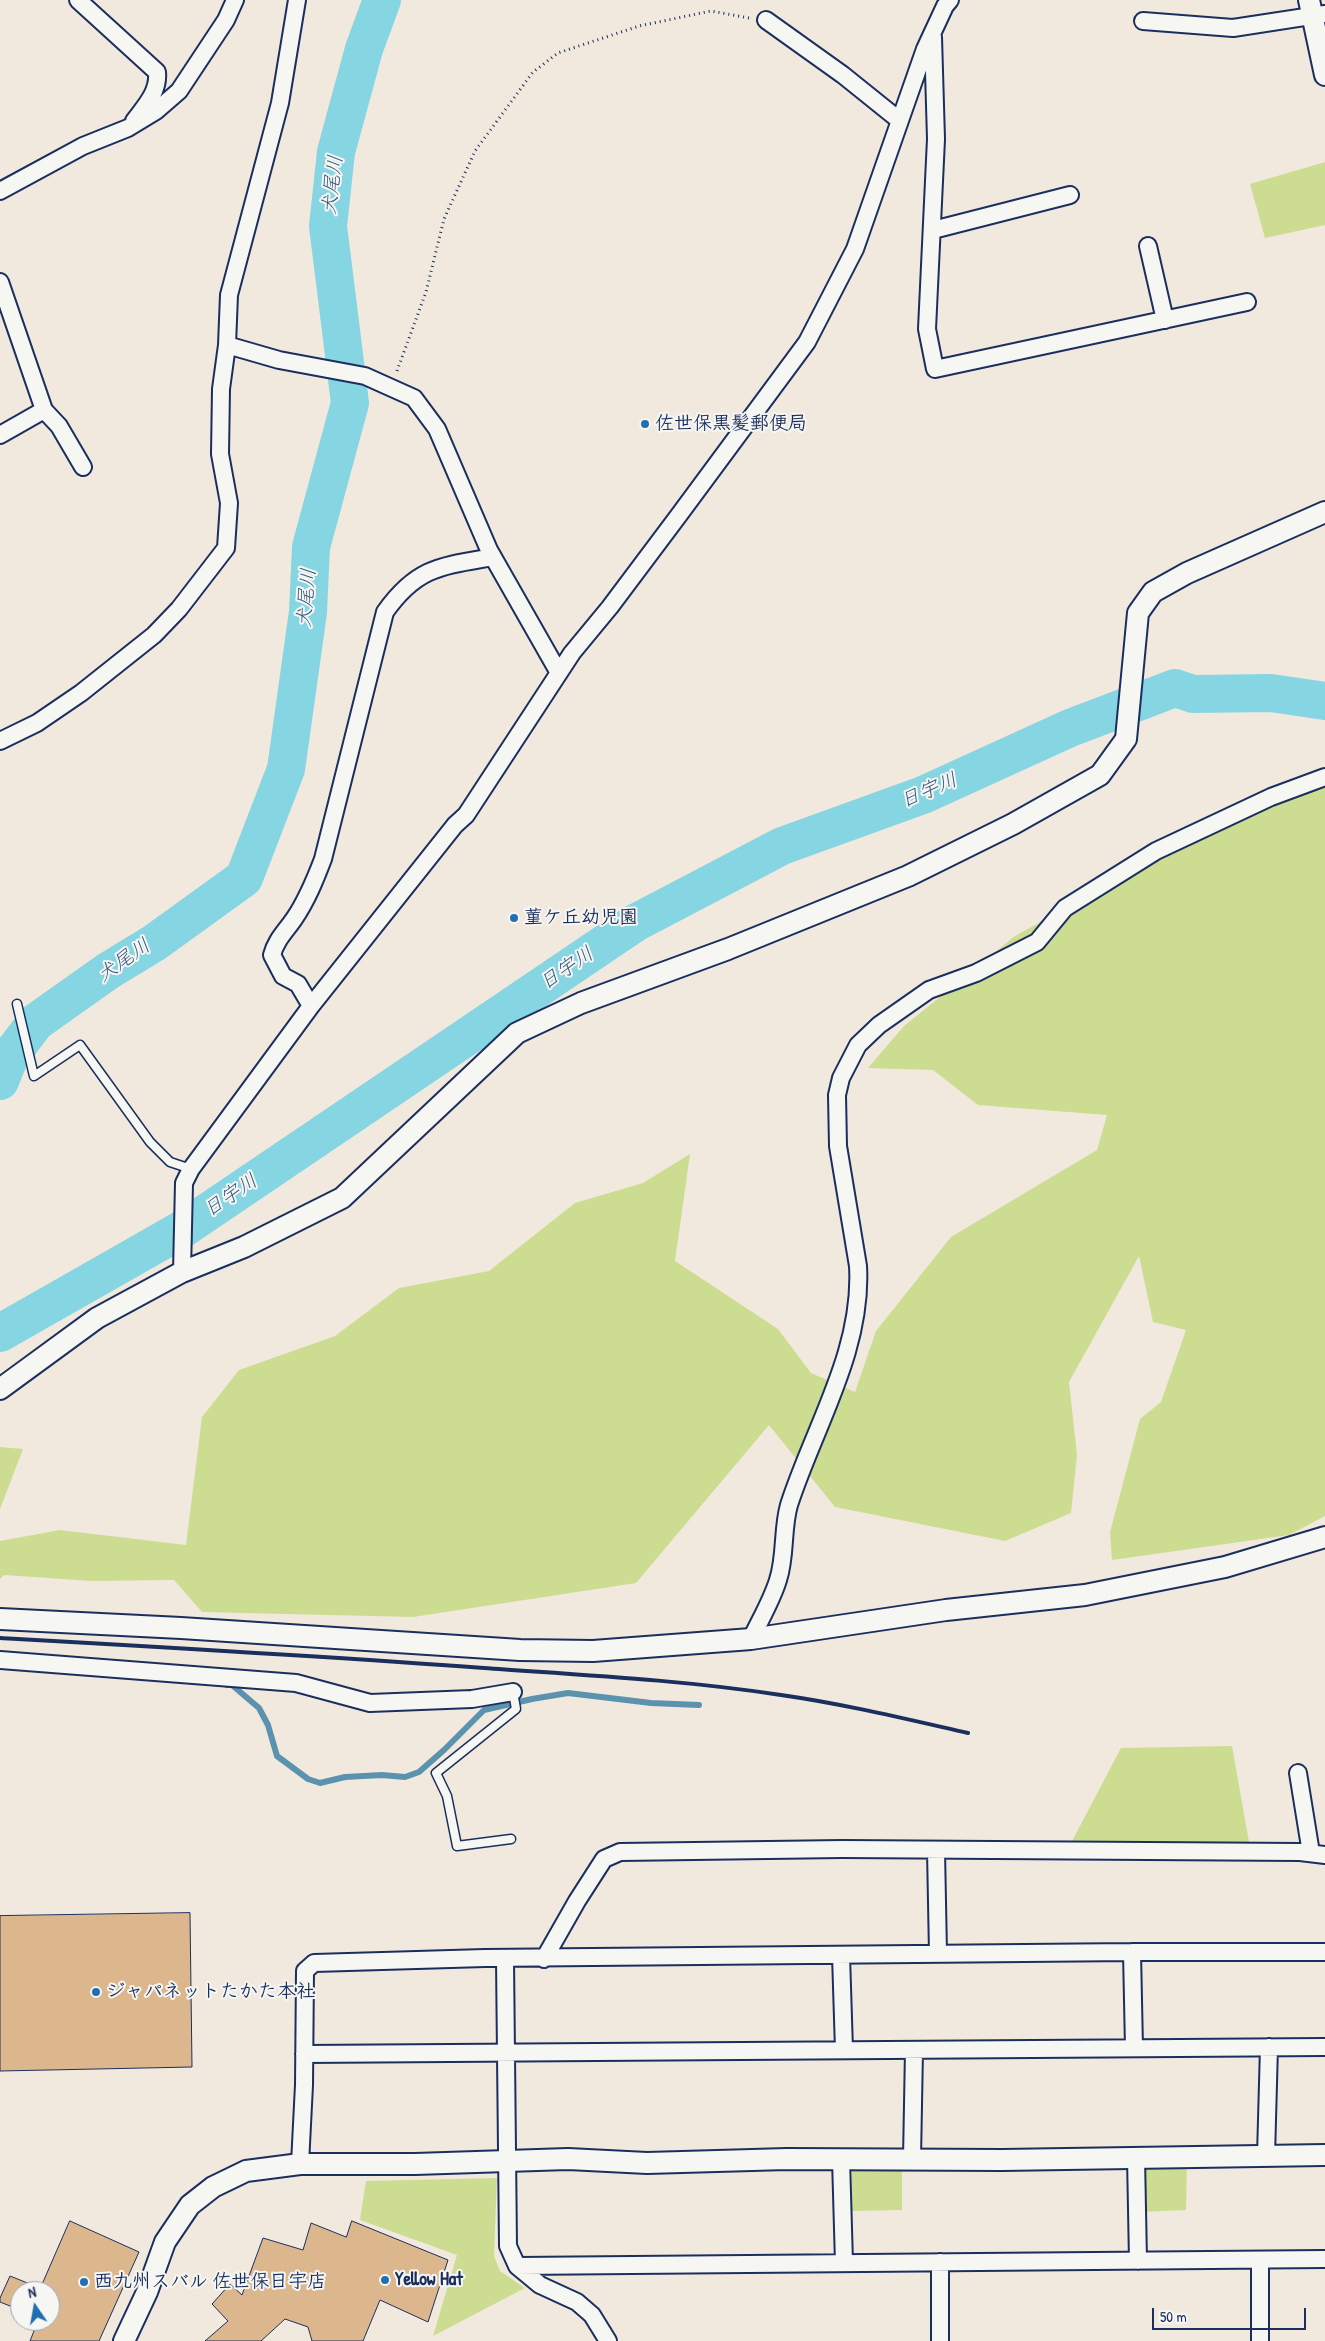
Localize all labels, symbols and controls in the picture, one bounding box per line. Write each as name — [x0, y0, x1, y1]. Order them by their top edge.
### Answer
water label: 犬尾川 — [317, 154, 349, 216]
place label: 佐世保黒髪郵便局 — [655, 413, 807, 435]
marker: 佐世保黒髪郵便局 — [639, 418, 651, 430]
water label: 犬尾川 — [292, 567, 322, 629]
water label: 日宇川 — [897, 768, 961, 814]
place label: 菫ケ丘幼児園 — [524, 907, 638, 929]
marker: 菫ケ丘幼児園 — [508, 912, 520, 924]
water label: 犬尾川 — [93, 934, 155, 988]
water label: 日宇川 — [535, 942, 599, 996]
water label: 日宇川 — [199, 1169, 263, 1223]
place label: ジャパネットたかた本社 — [106, 1981, 315, 2003]
marker: ジャパネットたかた本社 — [90, 1986, 102, 1998]
place label: Yellow Hat — [395, 2269, 463, 2291]
place label: 西九州スバル 佐世保日宇店 — [94, 2271, 326, 2293]
marker: Yellow Hat — [379, 2274, 391, 2286]
marker: 西九州スバル 佐世保日宇店 — [78, 2276, 90, 2288]
north arrow — [10, 2281, 60, 2331]
text: N — [26, 2282, 38, 2302]
scale bar — [1155, 2298, 1309, 2330]
text: 50 m — [1160, 2306, 1187, 2327]

